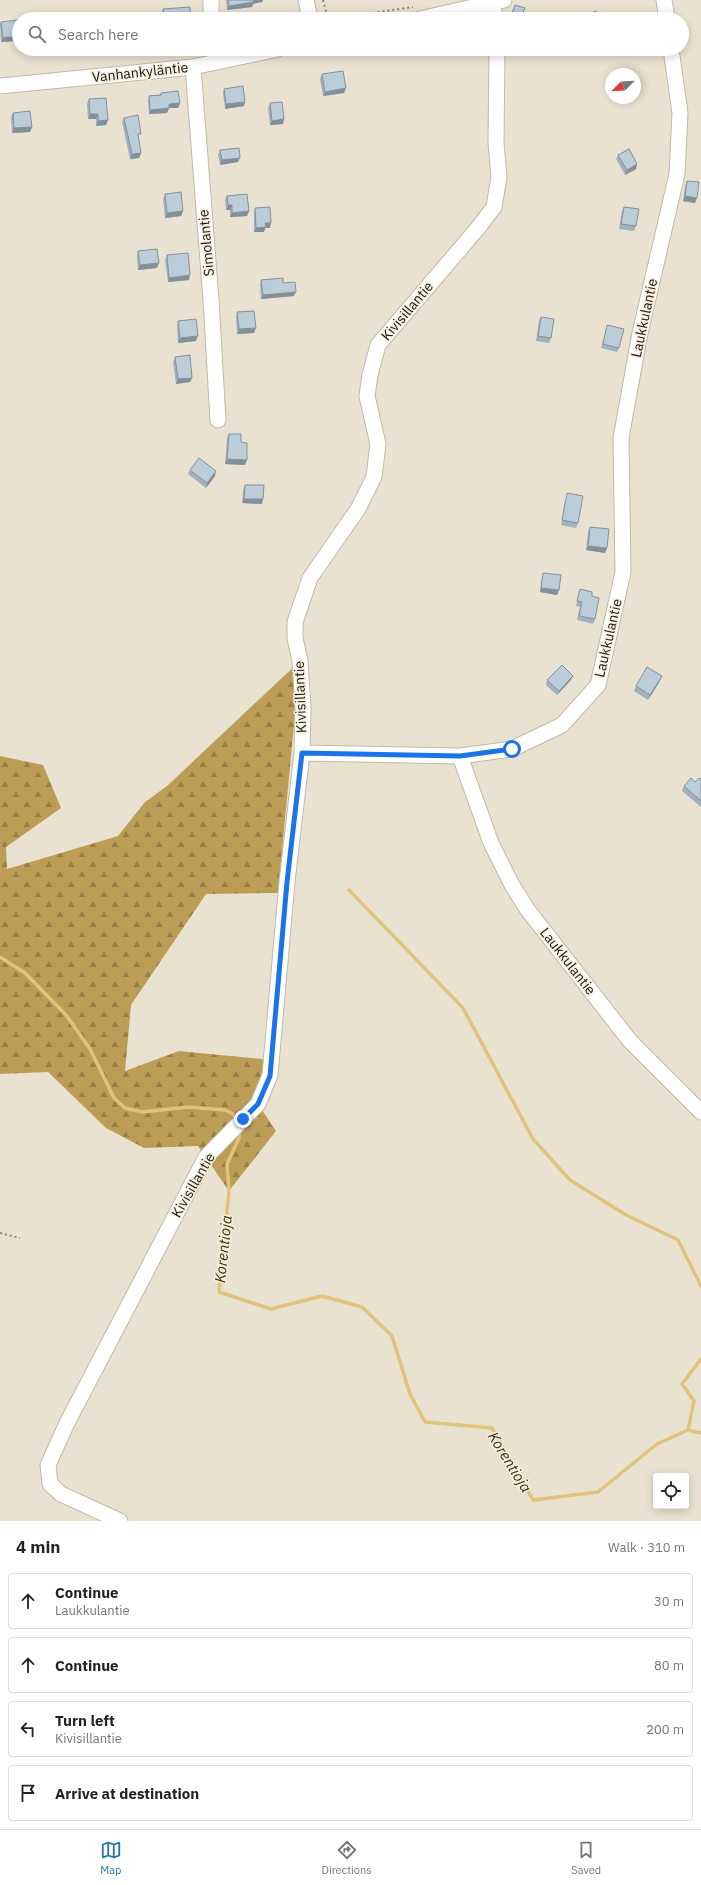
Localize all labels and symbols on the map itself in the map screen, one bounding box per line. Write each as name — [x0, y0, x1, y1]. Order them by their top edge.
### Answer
street label: Vanhankyläntie — [91, 58, 189, 86]
north arrow — [605, 68, 641, 104]
street label: Simolantie — [194, 209, 218, 277]
street label: Kivisillantie — [377, 277, 437, 344]
street label: Laukkulantie — [627, 277, 661, 359]
street label: Laukkulantie — [590, 597, 626, 679]
street label: Kivisillantie — [290, 660, 310, 733]
route start — [503, 740, 521, 758]
street label: Laukkulantie — [536, 924, 600, 998]
route end — [234, 1110, 252, 1128]
street label: Kivisillantie — [167, 1149, 219, 1221]
water label: Korentioja — [210, 1214, 236, 1284]
water label: Korentioja — [484, 1428, 536, 1496]

